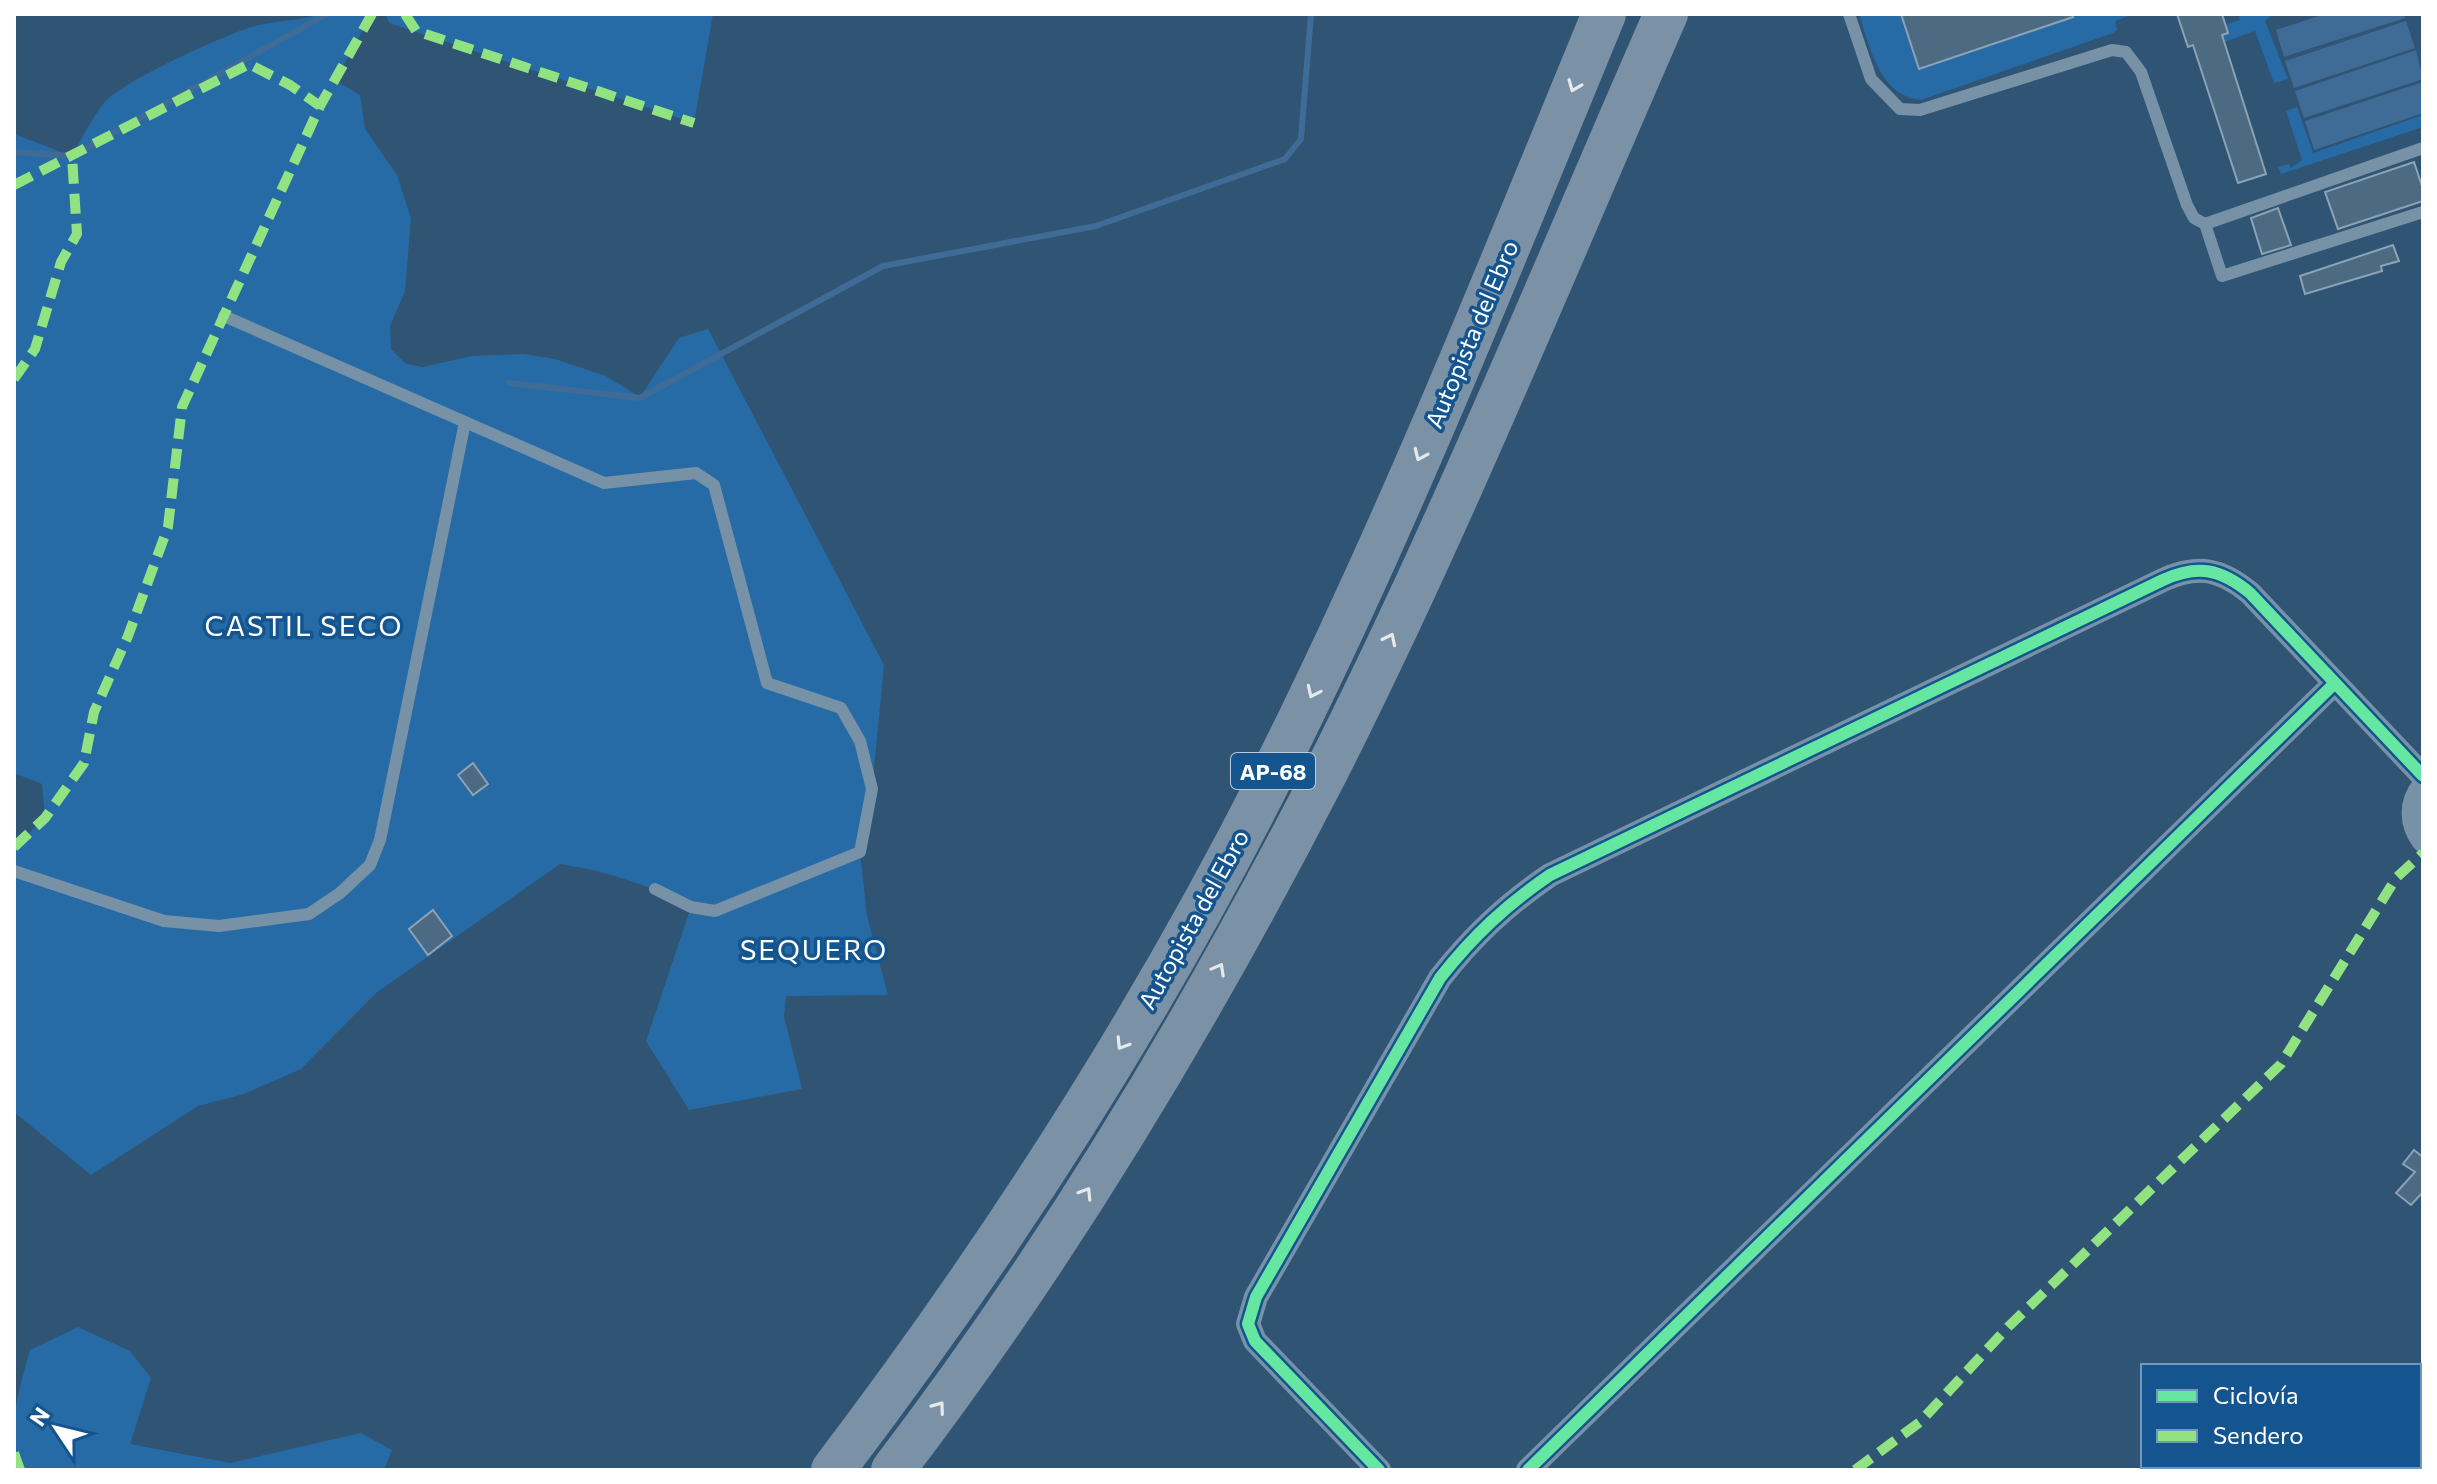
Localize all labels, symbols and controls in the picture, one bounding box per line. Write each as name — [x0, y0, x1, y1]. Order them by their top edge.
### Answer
one-way arrow — [1568, 78, 1584, 92]
street label: Autopista del Ebro — [1418, 236, 1524, 432]
one-way arrow — [1414, 447, 1430, 461]
district label: CASTIL SECO — [205, 608, 403, 642]
one-way arrow — [1380, 633, 1396, 648]
one-way arrow — [1307, 684, 1323, 698]
road number: AP-68 — [1231, 753, 1315, 789]
street label: Autopista del Ebro — [1132, 824, 1254, 1014]
district label: SEQUERO — [740, 932, 888, 966]
one-way arrow — [1209, 964, 1225, 978]
one-way arrow — [1117, 1035, 1132, 1050]
one-way arrow — [1076, 1187, 1091, 1202]
legend — [2141, 1364, 2421, 1468]
text: Ciclovía — [2213, 1380, 2299, 1409]
north arrow — [16, 1388, 96, 1468]
text: N — [23, 1402, 55, 1431]
one-way arrow — [929, 1402, 944, 1416]
text: Sendero — [2213, 1420, 2304, 1449]

